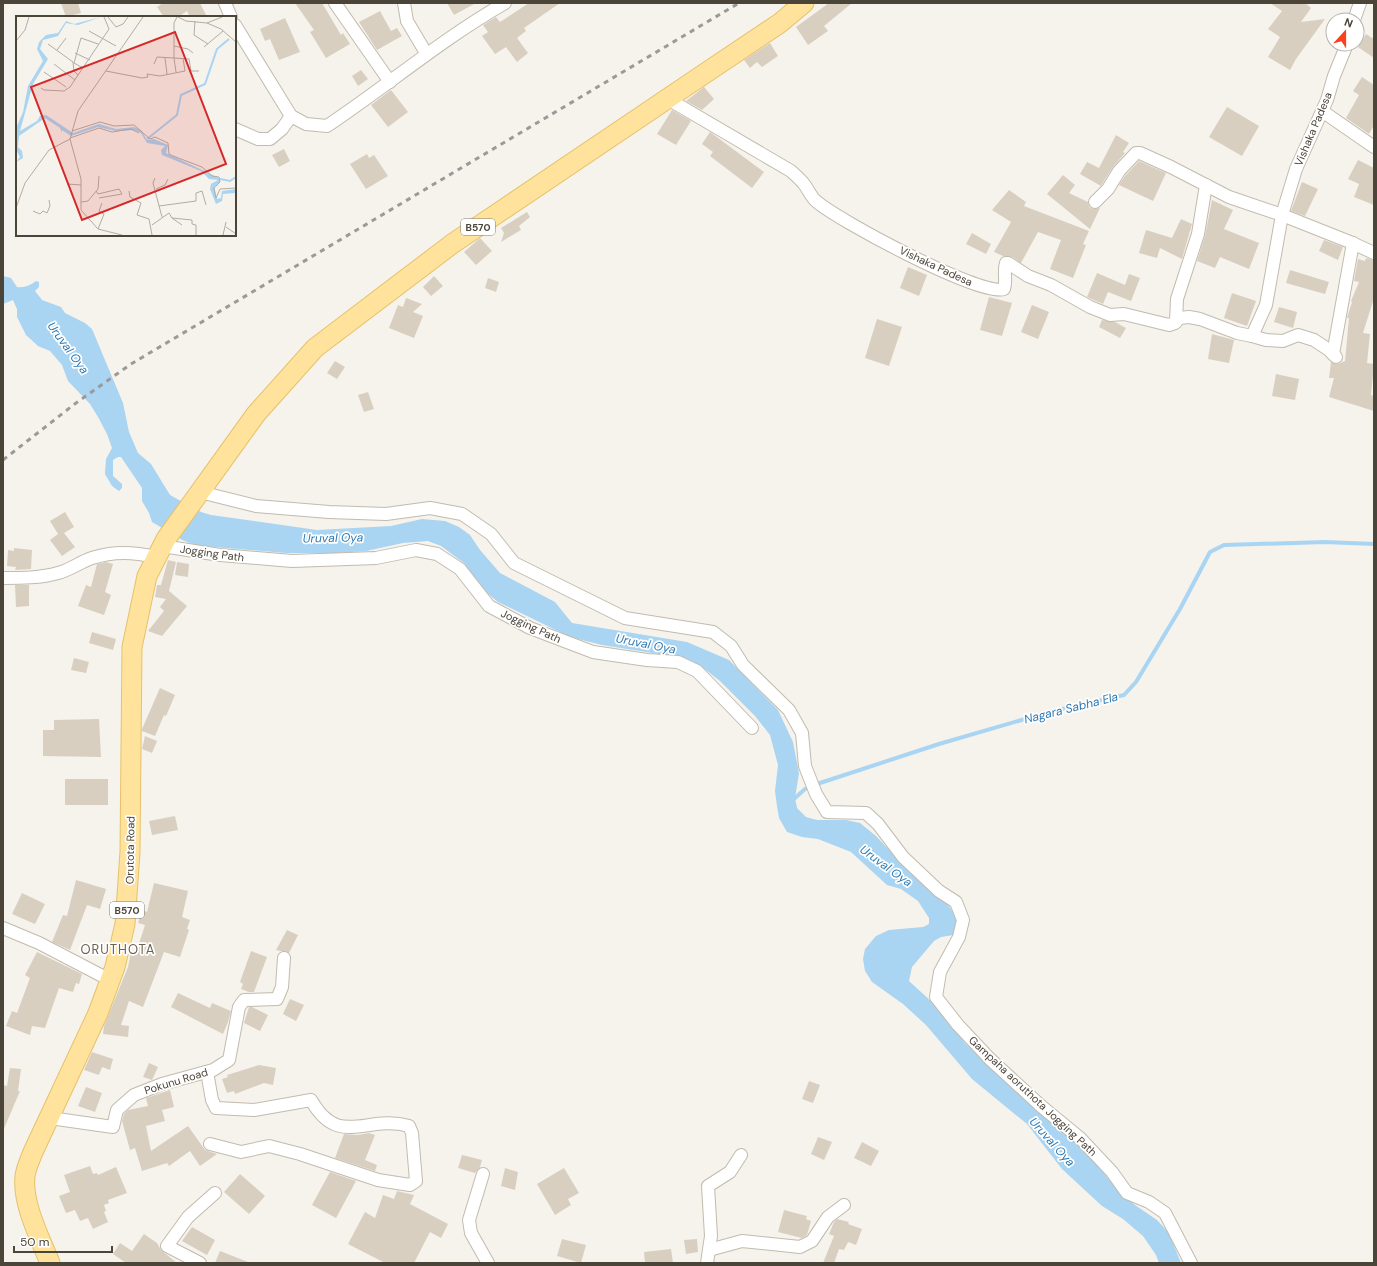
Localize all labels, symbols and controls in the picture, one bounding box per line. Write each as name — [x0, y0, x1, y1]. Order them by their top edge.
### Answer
north arrow — [1325, 12, 1365, 52]
text: N — [1342, 15, 1355, 31]
inset map — [16, 16, 236, 236]
street label: Vishaka Padesa — [1291, 90, 1335, 168]
road number: B570 — [461, 219, 495, 235]
street label: Vishaka Padesa — [897, 243, 975, 289]
water label: Uruval Oya — [44, 319, 93, 378]
water label: Uruval Oya — [302, 529, 364, 547]
street label: Jogging Path — [179, 542, 245, 564]
street label: Jogging Path — [499, 606, 563, 646]
water label: Uruval Oya — [615, 630, 678, 658]
water label: Nagara Sabha Ela — [1022, 688, 1120, 727]
street label: Orutota Road — [122, 816, 138, 884]
water label: Uruval Oya — [857, 842, 916, 891]
road number: B570 — [110, 902, 144, 918]
district label: ORUTHOTA — [81, 941, 155, 958]
street label: Gampaha aoruthota Jogging Path — [966, 1033, 1100, 1159]
street label: Pokunu Road — [143, 1065, 209, 1097]
water label: Uruval Oya — [1026, 1114, 1079, 1170]
scale bar — [14, 1228, 112, 1254]
text: 50 m — [20, 1234, 49, 1250]

